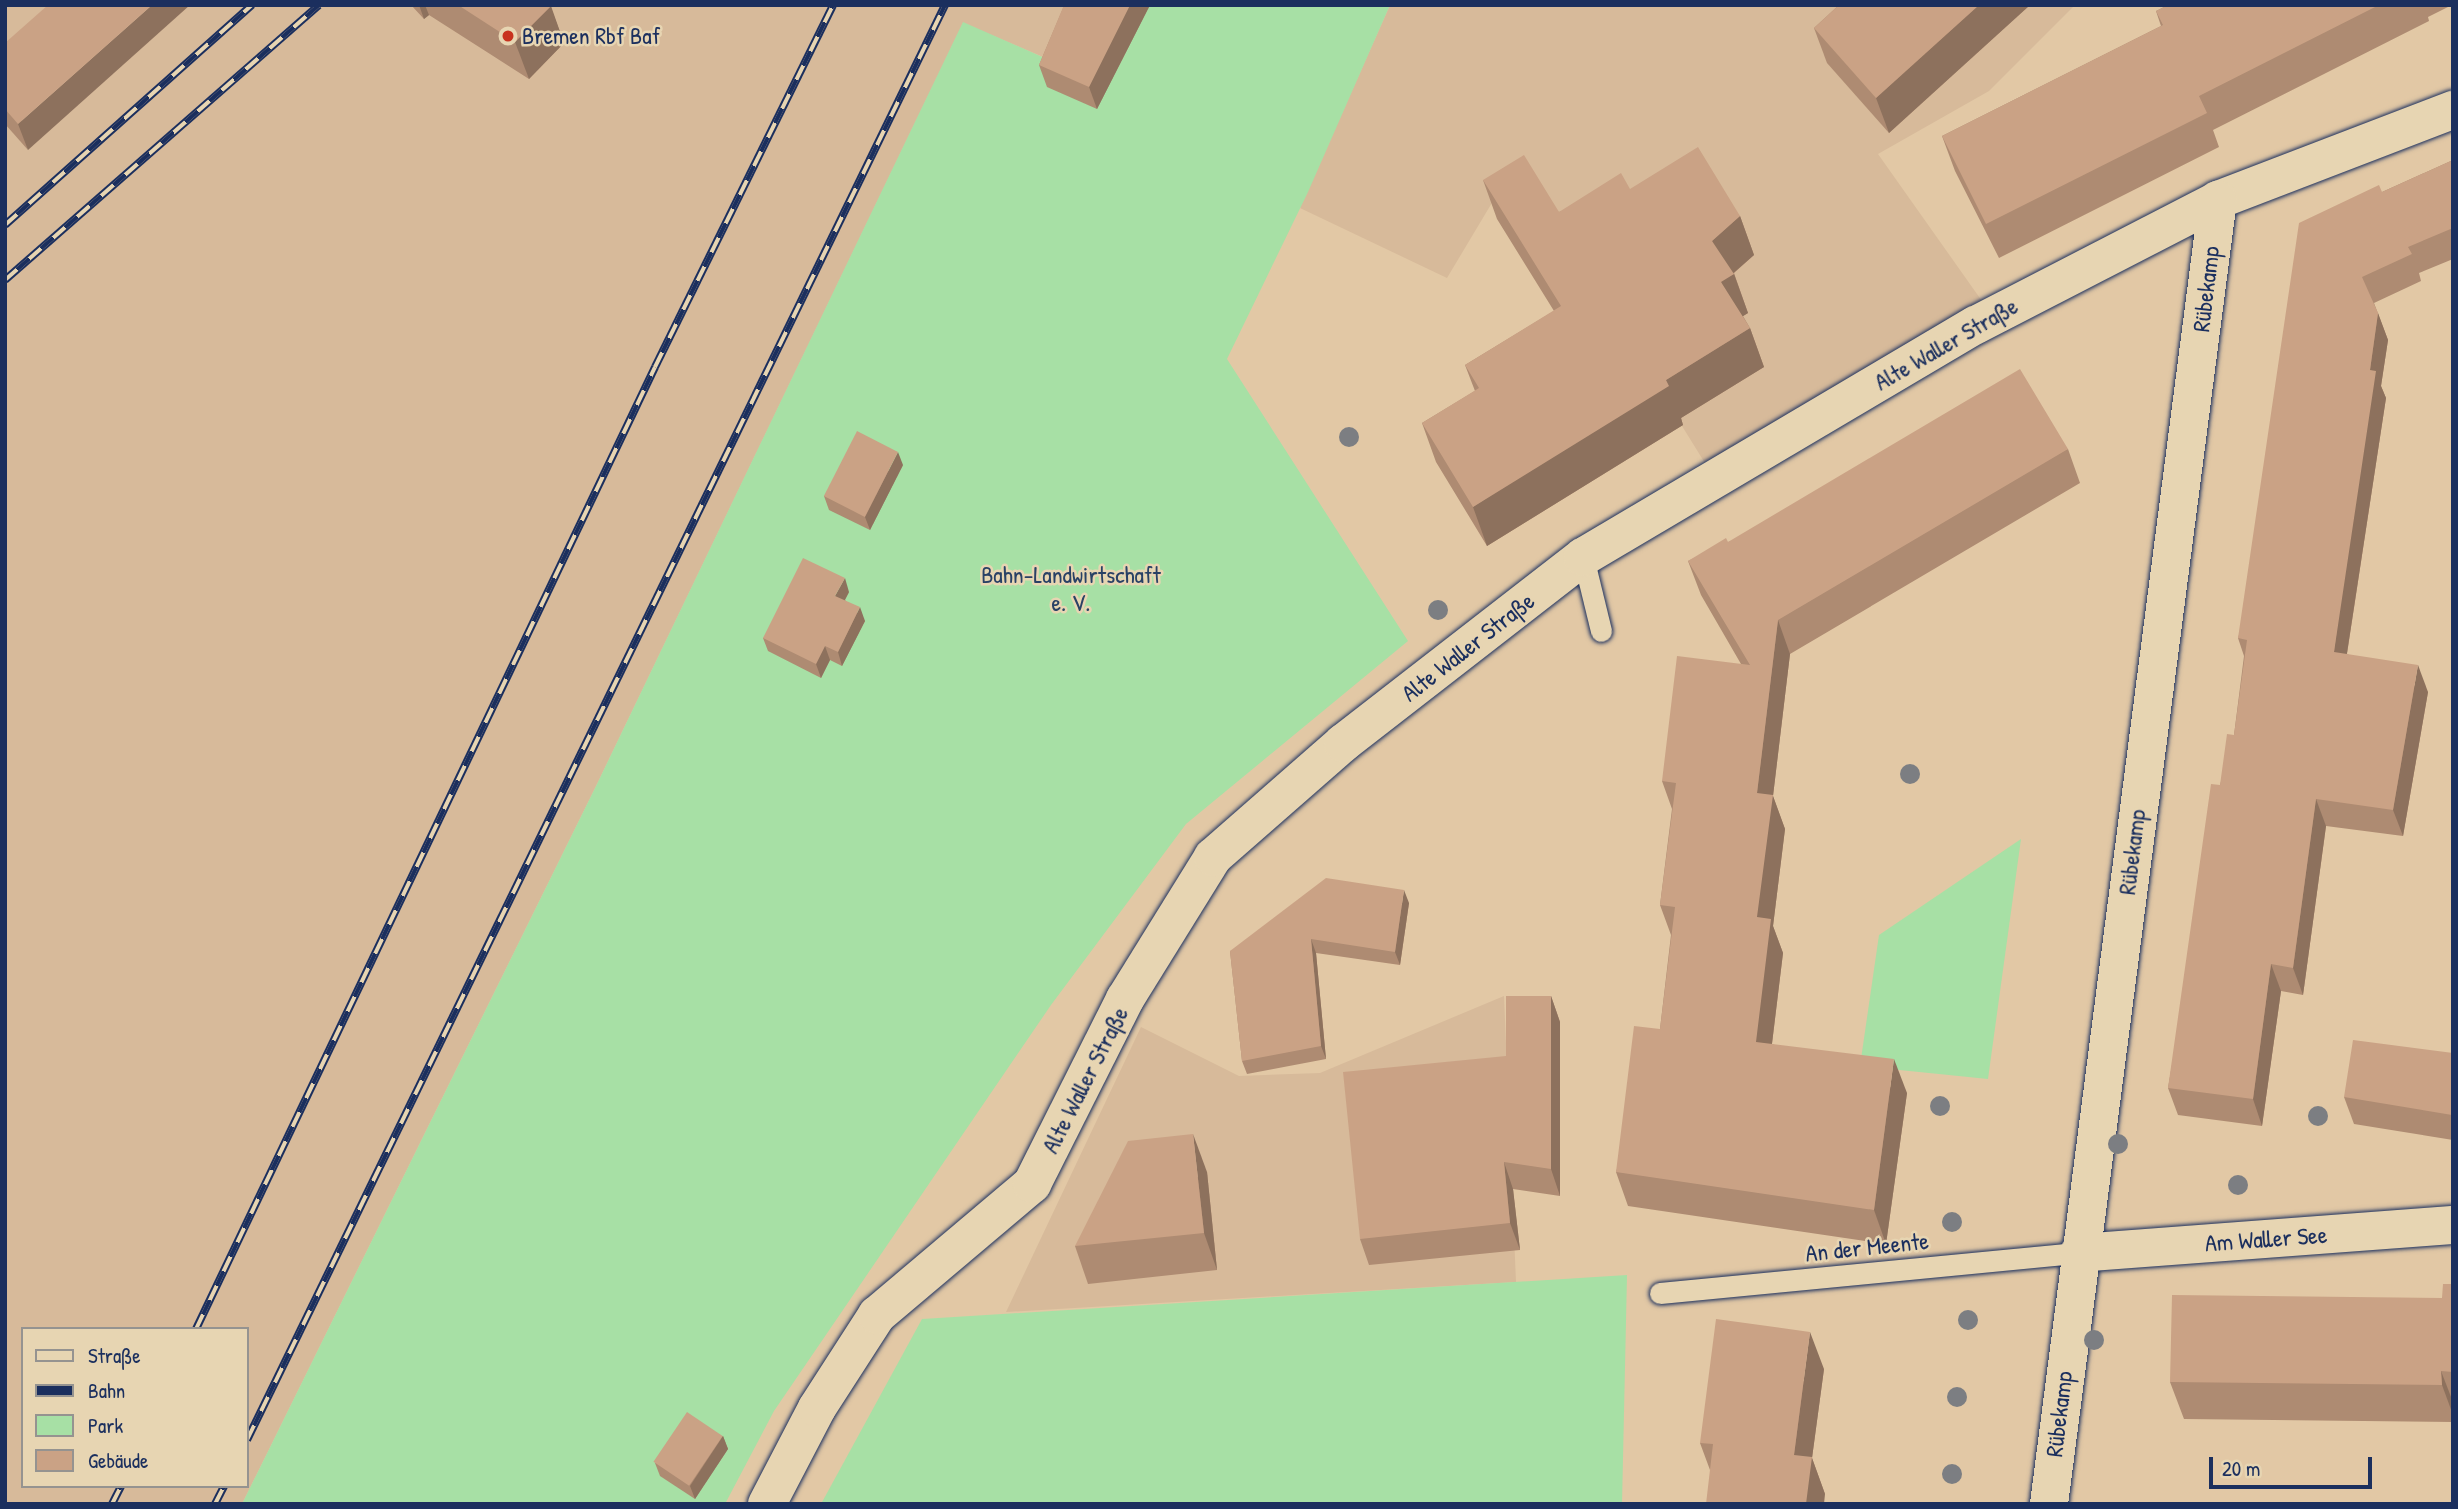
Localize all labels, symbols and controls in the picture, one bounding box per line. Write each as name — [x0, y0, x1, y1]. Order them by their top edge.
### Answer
place label: Bremen Rbf Baf — [522, 22, 660, 50]
marker: Bremen Rbf Baf — [500, 28, 516, 44]
street label: Rübekamp — [2186, 245, 2226, 333]
street label: Alte Waller Straße — [1869, 291, 2023, 397]
park label: Bahn-Landwirtschaft e. V. — [981, 561, 1161, 617]
street label: Alte Waller Straße — [1396, 586, 1540, 708]
street label: Rübekamp — [2112, 808, 2152, 896]
street label: Alte Waller Straße — [1036, 1002, 1134, 1158]
street label: Am Waller See — [2204, 1220, 2328, 1258]
street label: An der Meente — [1804, 1226, 1930, 1268]
legend — [21, 1327, 248, 1488]
text: Straße — [88, 1341, 141, 1370]
street label: Rübekamp — [2039, 1370, 2079, 1458]
text: Bahn — [88, 1376, 125, 1405]
text: Park — [88, 1411, 123, 1440]
scale bar — [2213, 1442, 2376, 1486]
text: Gebäude — [88, 1446, 148, 1475]
text: 20 m — [2222, 1454, 2260, 1483]

